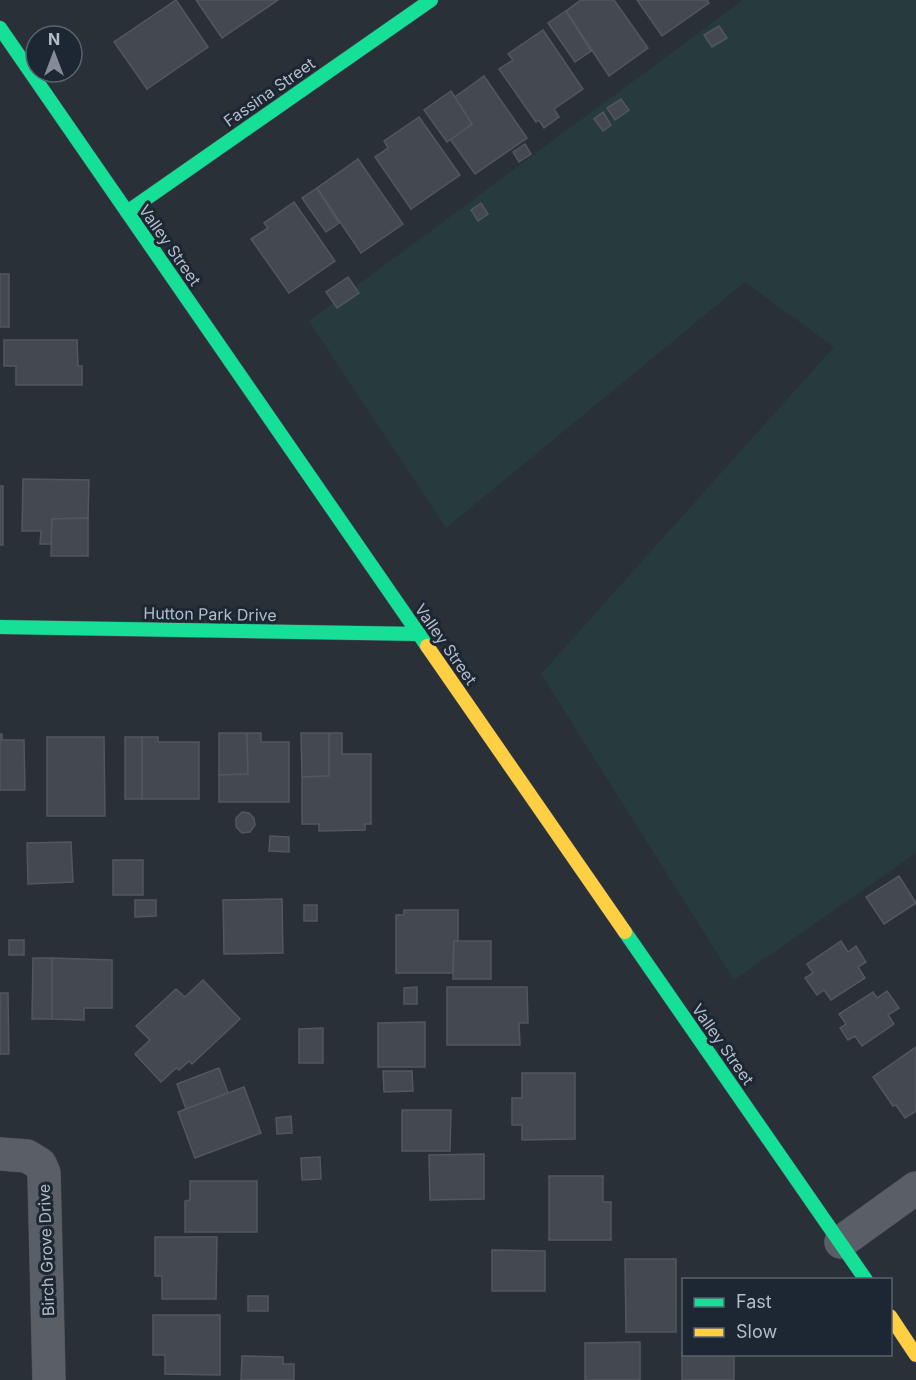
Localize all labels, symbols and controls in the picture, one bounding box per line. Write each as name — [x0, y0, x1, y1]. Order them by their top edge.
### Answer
north arrow — [24, 24, 84, 84]
text: N — [48, 29, 60, 49]
street label: Fassina Street — [219, 53, 319, 131]
street label: Valley Street — [135, 201, 205, 289]
street label: Valley Street — [411, 600, 481, 688]
street label: Hutton Park Drive — [143, 603, 277, 625]
street label: Valley Street — [688, 1000, 758, 1088]
street label: Birch Grove Drive — [34, 1183, 58, 1317]
legend — [682, 1278, 892, 1356]
text: Fast — [736, 1291, 772, 1312]
text: Slow — [736, 1321, 777, 1342]

